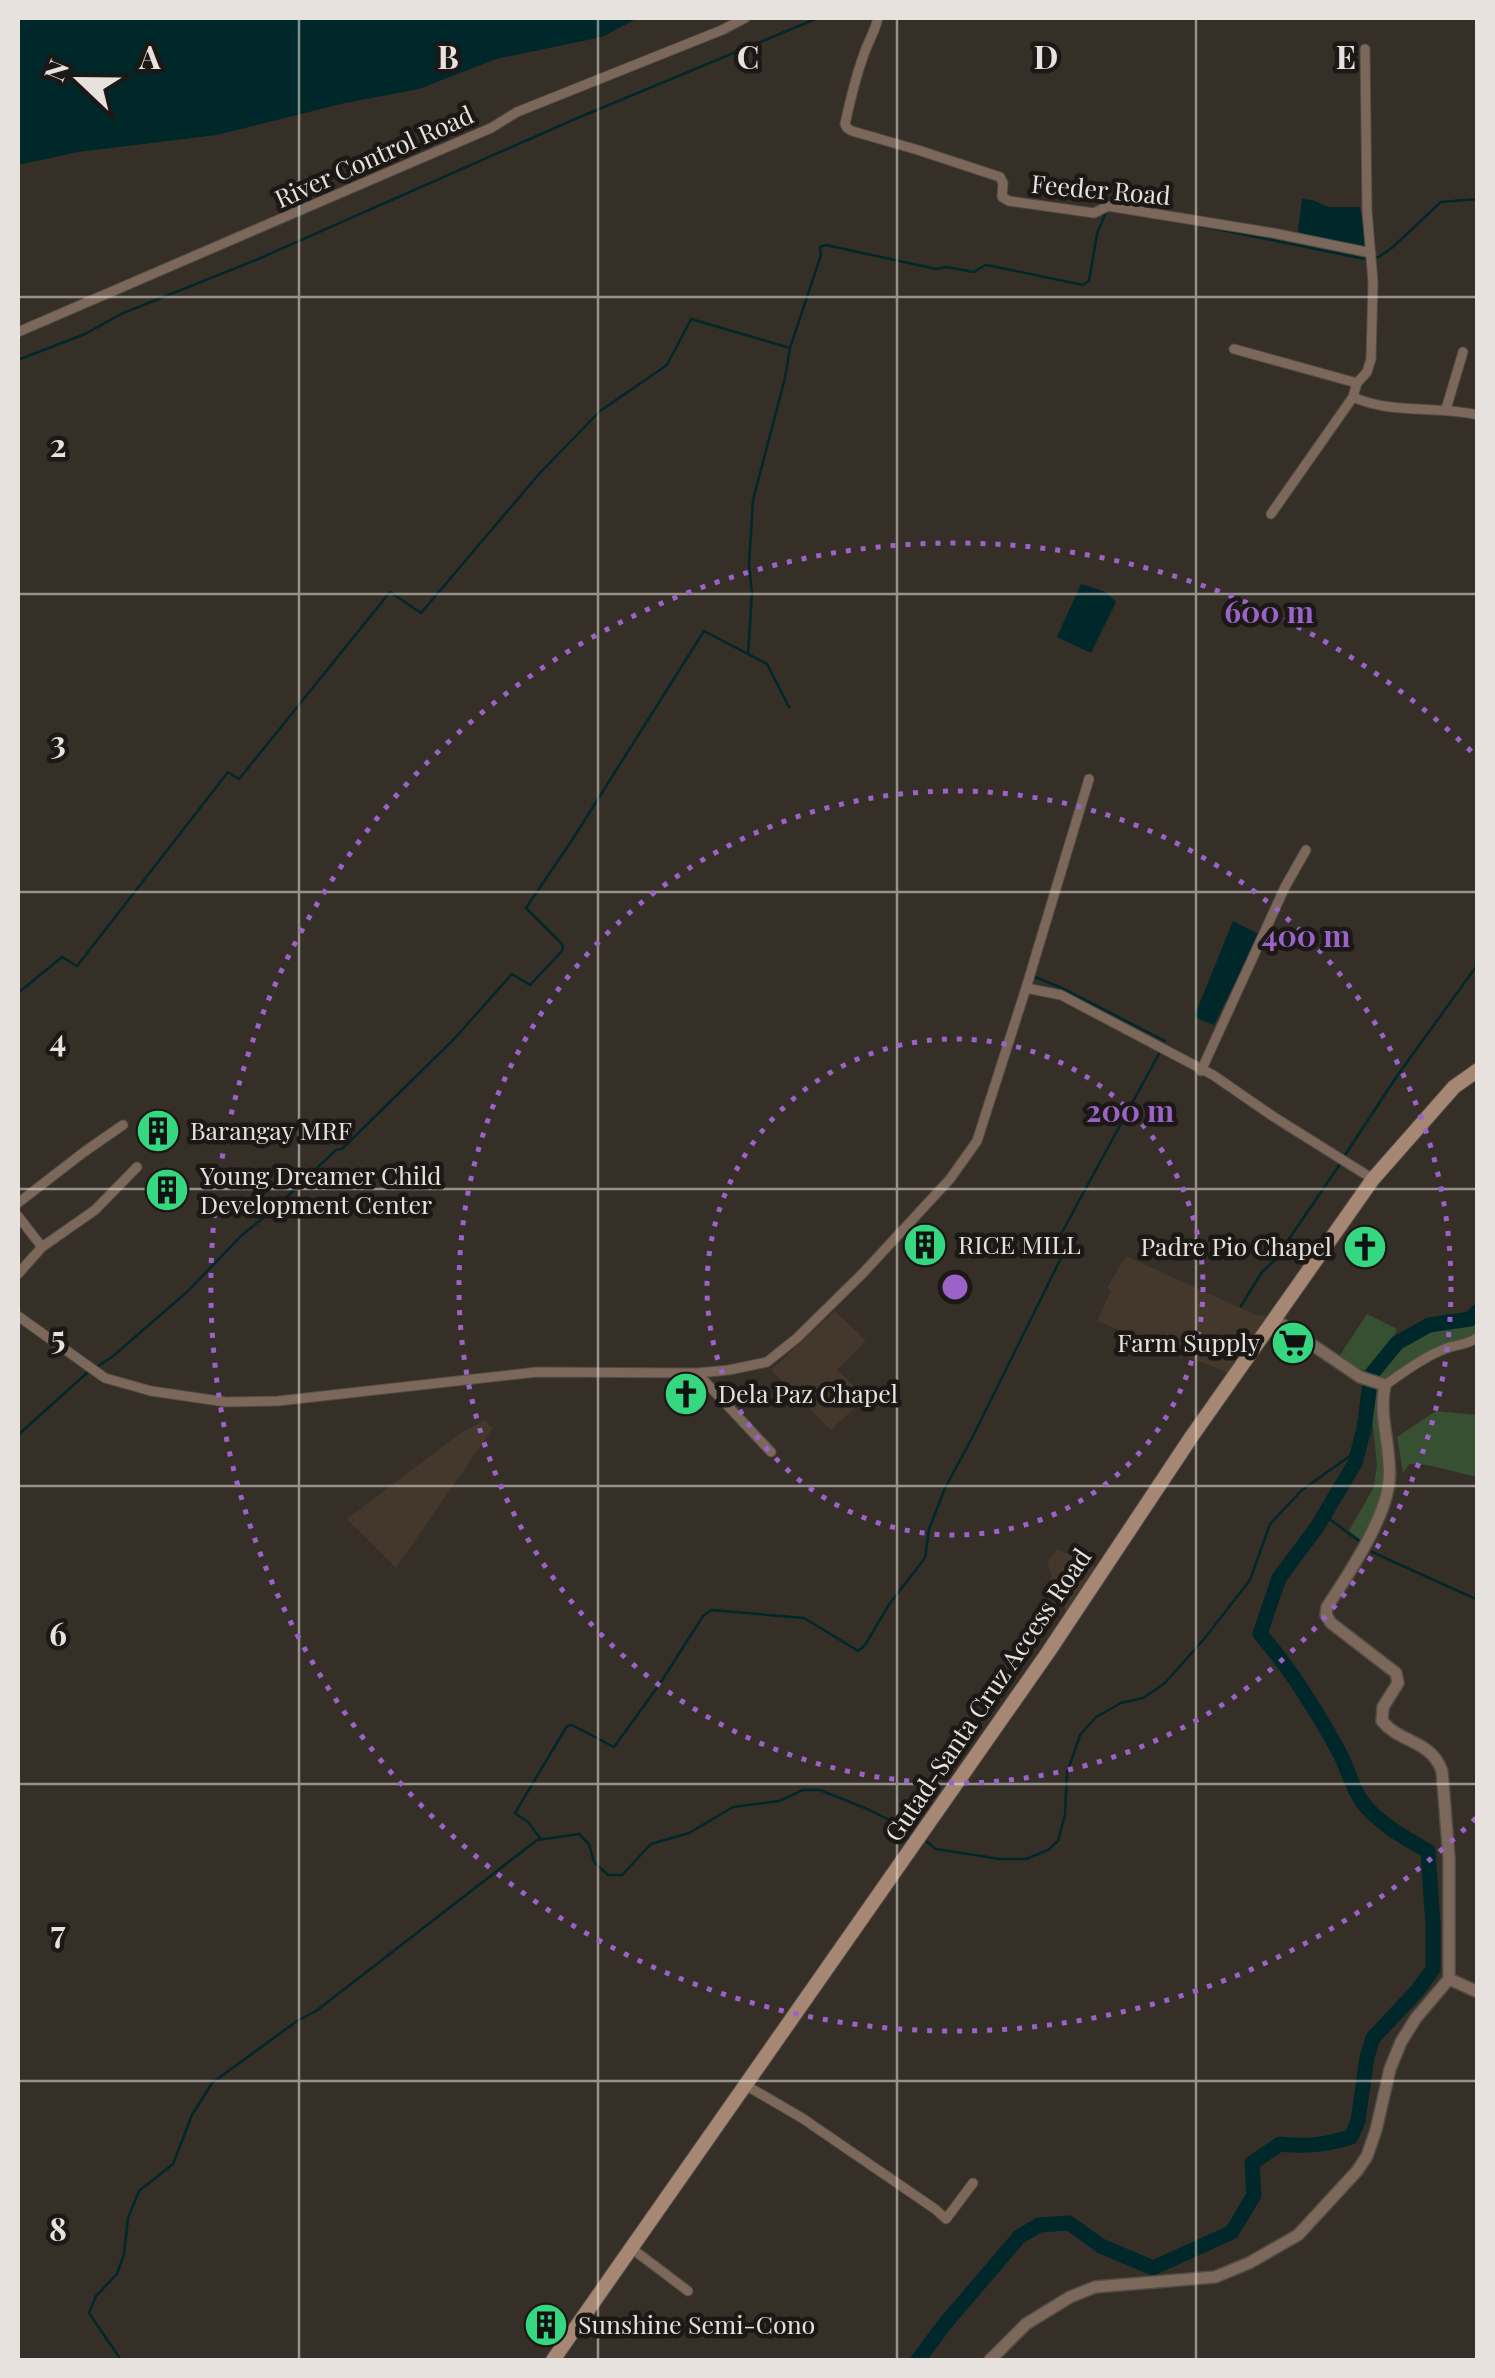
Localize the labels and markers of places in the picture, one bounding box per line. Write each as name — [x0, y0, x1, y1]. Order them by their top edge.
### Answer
building icon: Barangay MRF — [135, 1108, 181, 1154]
place label: Barangay MRF — [190, 1113, 352, 1146]
place label: Young Dreamer Child Development Center — [199, 1158, 442, 1220]
building icon: Young Dreamer Child Development Center — [144, 1167, 190, 1213]
building icon: RICE MILL — [902, 1222, 948, 1268]
church icon: Padre Pio Chapel — [1342, 1224, 1388, 1270]
place label: RICE MILL — [958, 1227, 1081, 1260]
place label: Padre Pio Chapel — [1141, 1229, 1332, 1262]
centre of rings — [937, 1269, 973, 1305]
supermarket icon: Farm Supply — [1270, 1320, 1316, 1366]
place label: Farm Supply — [1117, 1325, 1260, 1358]
church icon: Dela Paz Chapel — [663, 1371, 709, 1417]
place label: Dela Paz Chapel — [718, 1376, 898, 1409]
building icon: Sunshine Semi-Cono — [523, 2302, 569, 2348]
place label: Sunshine Semi-Cono — [578, 2307, 815, 2340]

